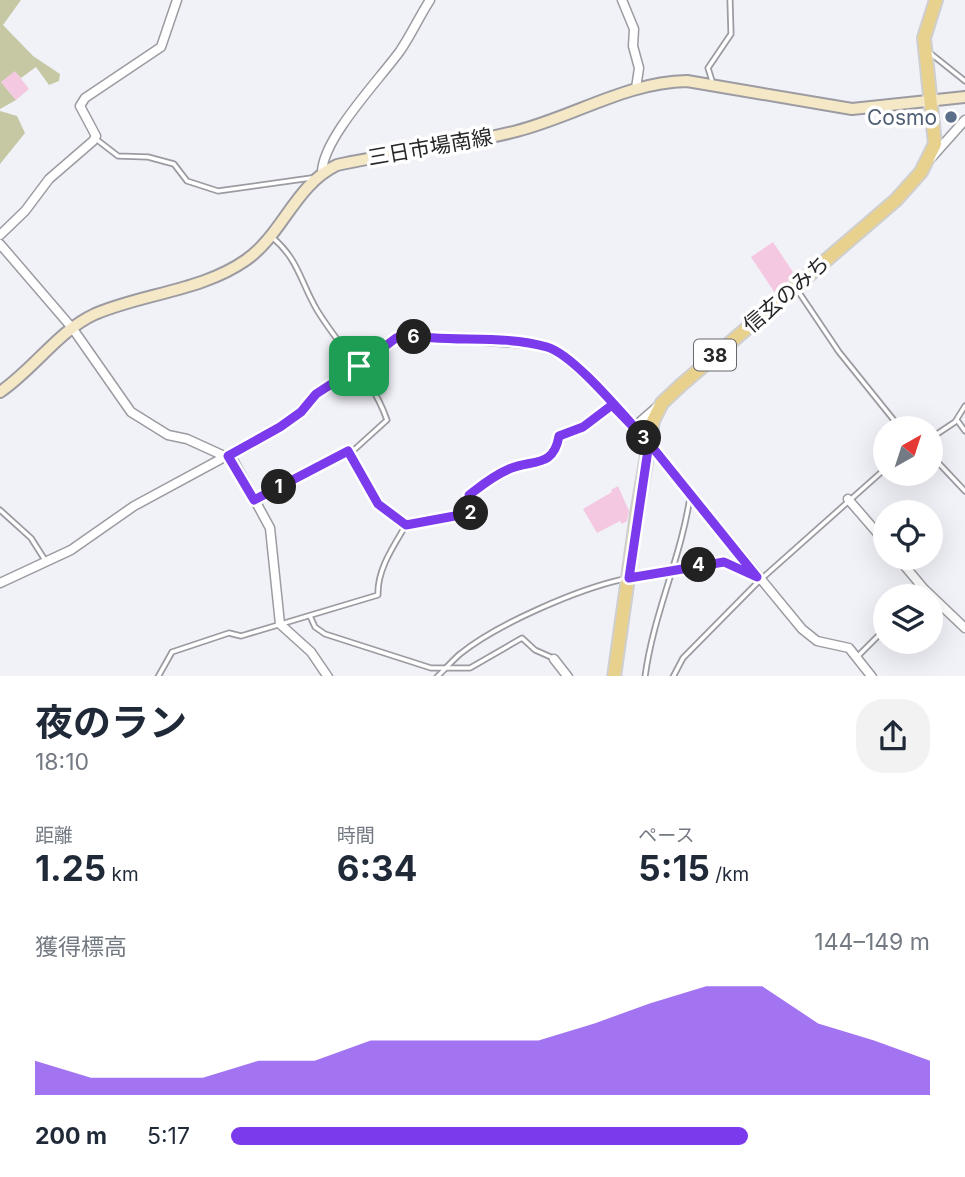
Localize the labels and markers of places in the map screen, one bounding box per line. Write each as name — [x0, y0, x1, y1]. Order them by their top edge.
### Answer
place label: Cosmo — [867, 105, 937, 130]
marker: Cosmo — [943, 109, 959, 125]
pin: 6 — [396, 320, 432, 354]
pin — [329, 336, 389, 396]
pin: 3 — [626, 420, 662, 456]
pin: 1 — [262, 470, 296, 504]
pin: 2 — [454, 496, 489, 530]
pin: 4 — [682, 548, 716, 582]

